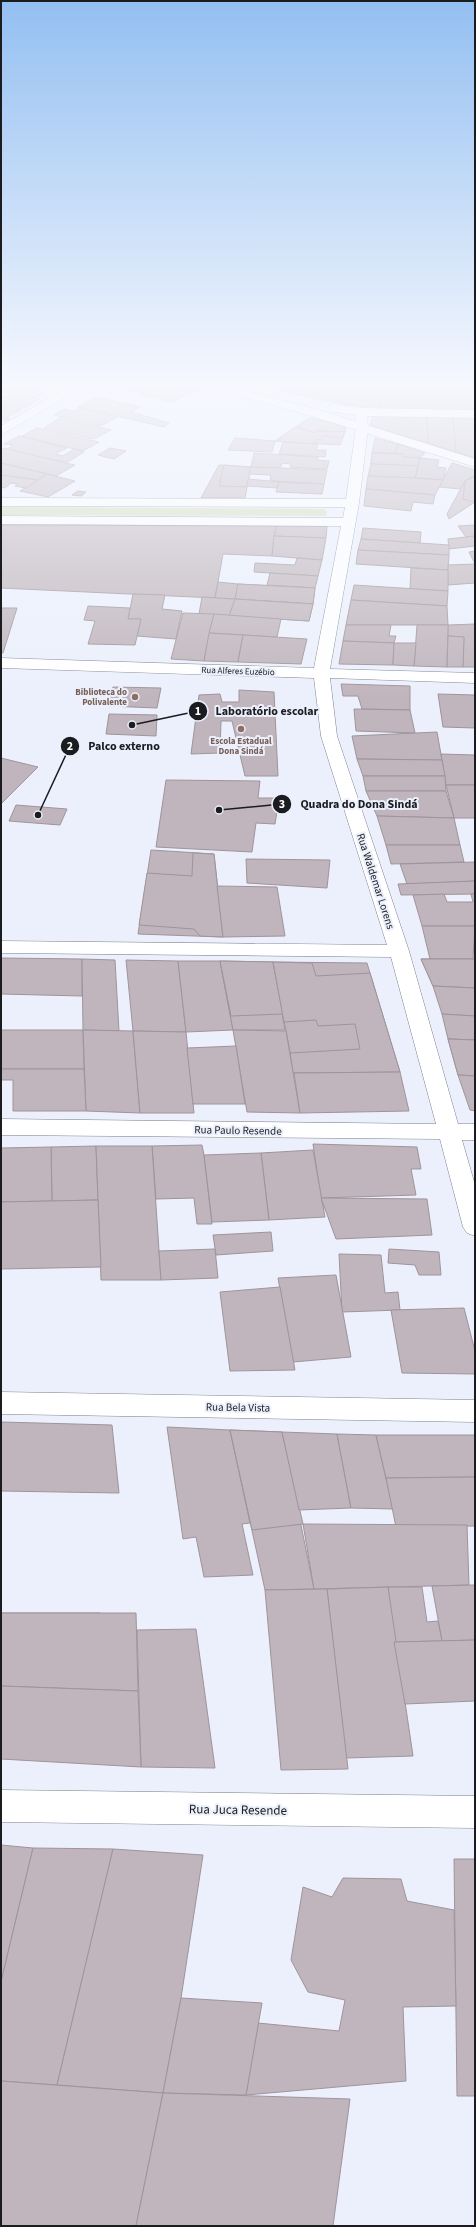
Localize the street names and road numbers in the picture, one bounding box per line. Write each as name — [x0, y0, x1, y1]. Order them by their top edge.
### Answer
street label: Rua Alferes Euzébio — [201, 664, 275, 679]
street label: Rua Waldemar Lorens — [353, 831, 398, 931]
street label: Rua Paulo Resende — [194, 1122, 282, 1139]
street label: Rua Bela Vista — [206, 1399, 270, 1416]
street label: Rua Juca Resende — [189, 1800, 287, 1820]

